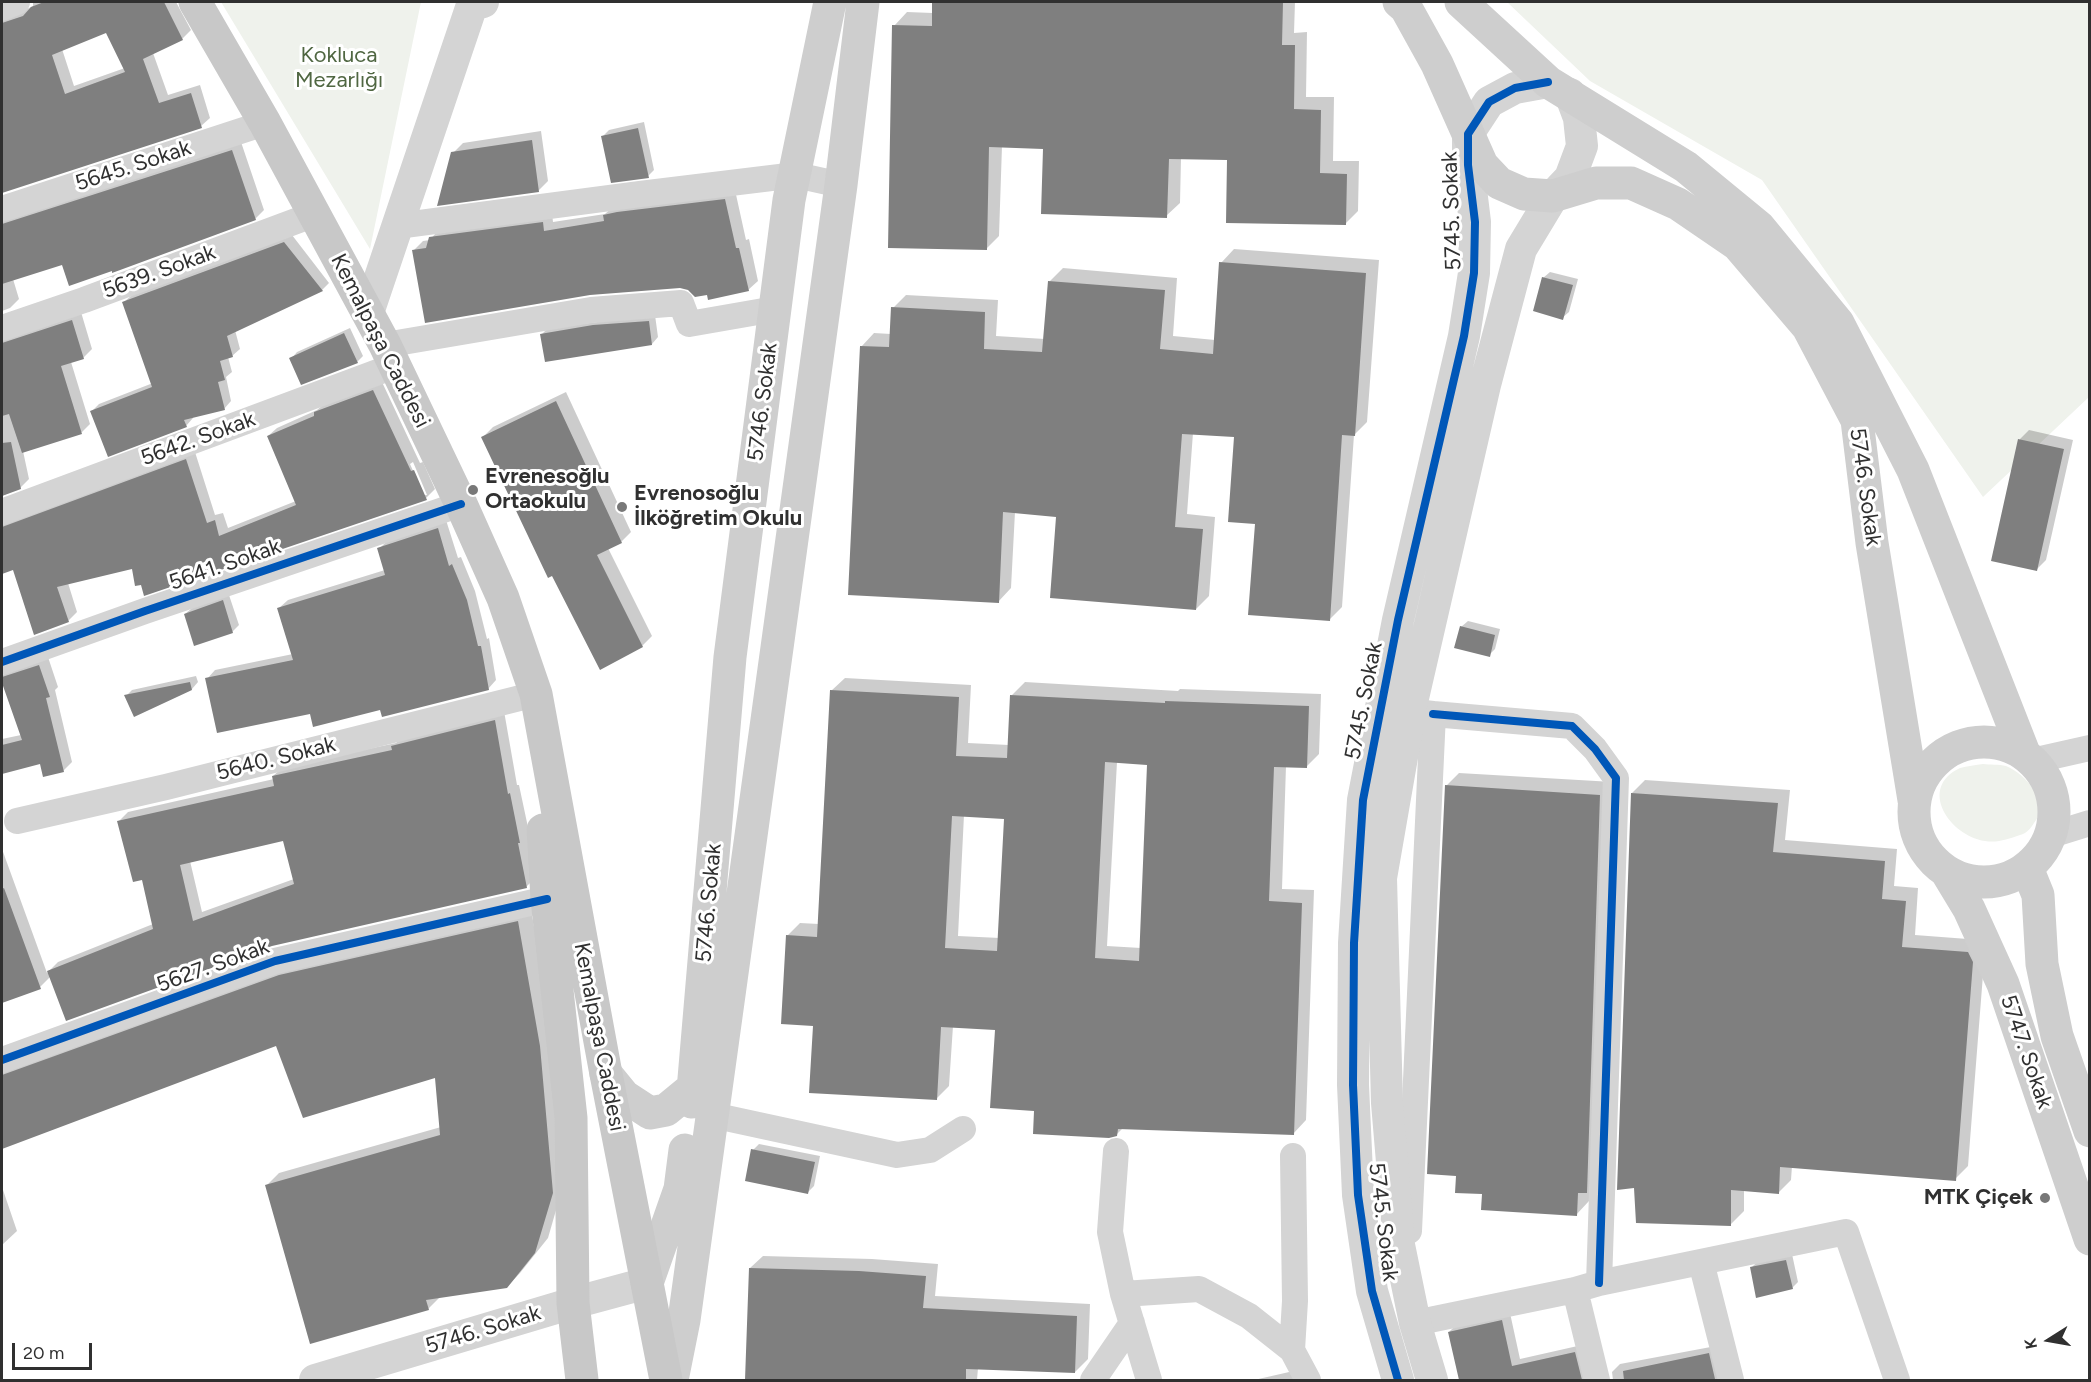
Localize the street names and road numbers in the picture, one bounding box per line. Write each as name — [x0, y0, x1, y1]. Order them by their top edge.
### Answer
street label: 5645. Sokak — [72, 135, 194, 197]
street label: 5745. Sokak — [1437, 151, 1467, 271]
street label: 5639. Sokak — [99, 239, 219, 305]
street label: Kemalpaşa Caddesi — [325, 250, 435, 432]
street label: 5746. Sokak — [743, 341, 783, 463]
street label: 5642. Sokak — [137, 406, 259, 472]
street label: 5746. Sokak — [1844, 426, 1886, 548]
street label: 5641. Sokak — [166, 534, 284, 596]
street label: 5745. Sokak — [1340, 640, 1388, 762]
street label: 5640. Sokak — [214, 731, 338, 787]
street label: 5746. Sokak — [691, 842, 727, 964]
street label: 5627. Sokak — [153, 933, 273, 999]
street label: Kemalpaşa Caddesi — [568, 941, 630, 1133]
street label: 5747. Sokak — [1994, 992, 2058, 1112]
street label: 5745. Sokak — [1363, 1161, 1403, 1283]
street label: 5746. Sokak — [422, 1300, 544, 1360]

